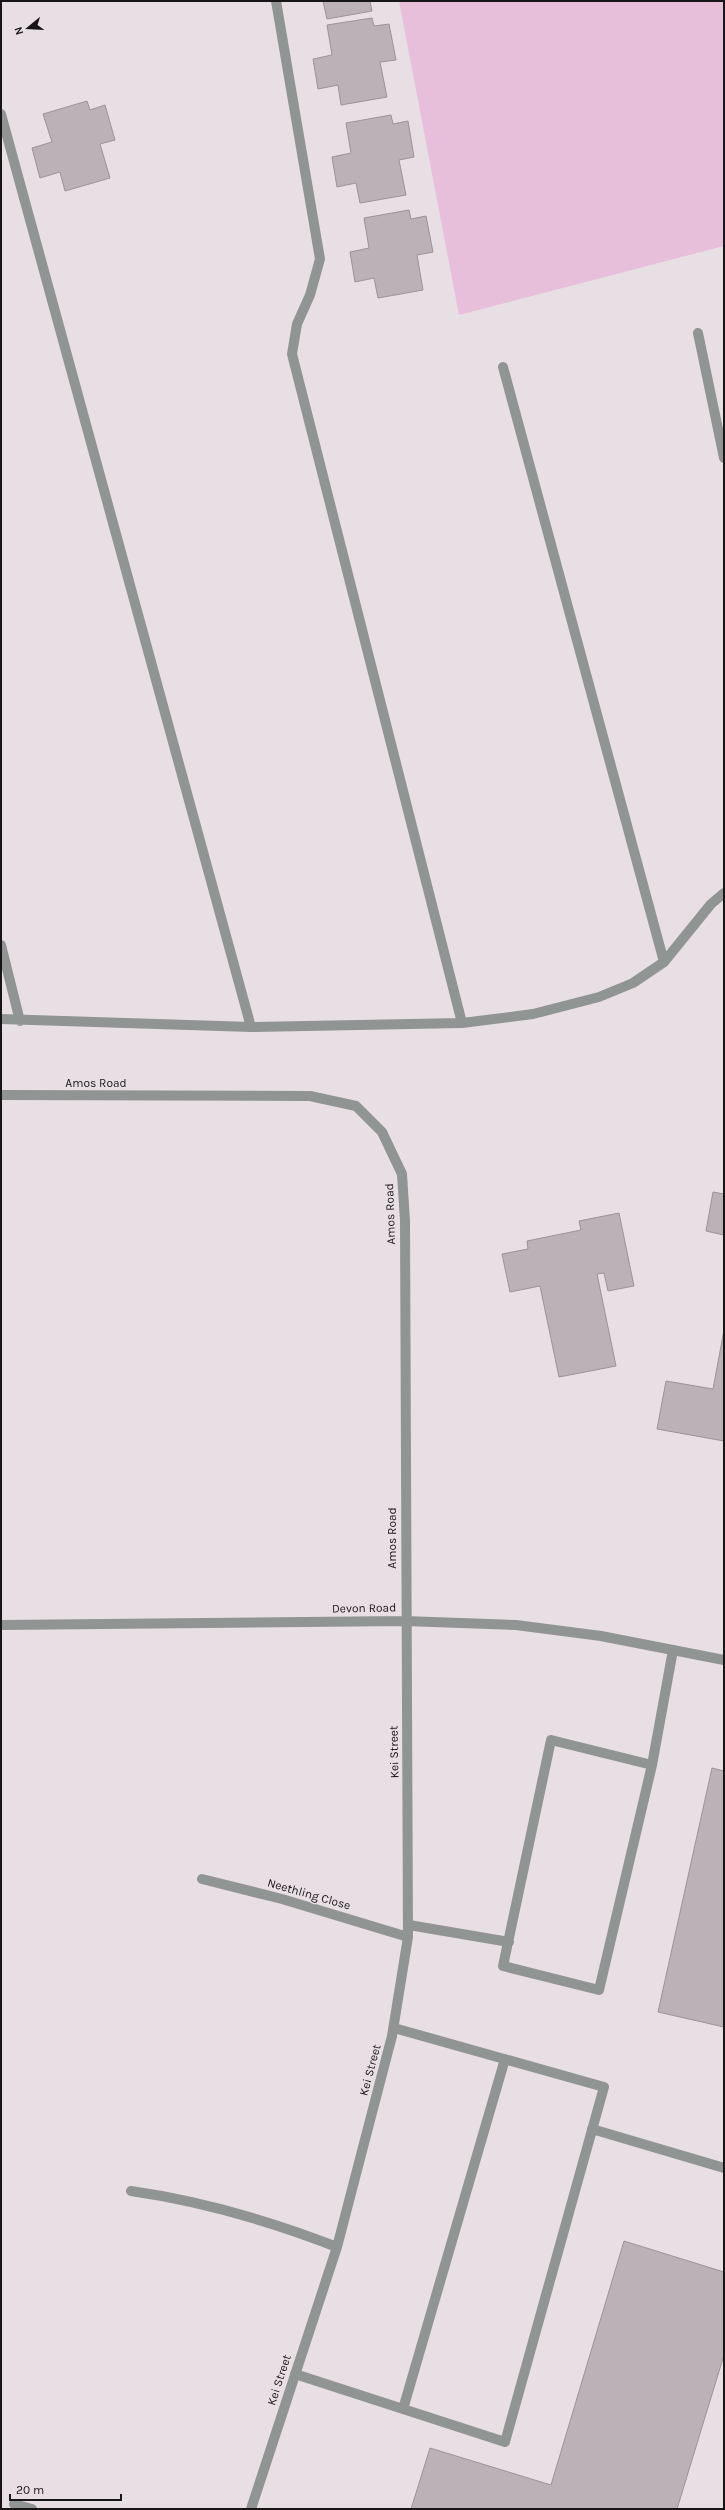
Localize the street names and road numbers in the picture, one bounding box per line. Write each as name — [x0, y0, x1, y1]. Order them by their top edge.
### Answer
street label: Amos Road — [65, 1076, 127, 1090]
street label: Amos Road — [382, 1183, 398, 1245]
street label: Amos Road — [385, 1507, 399, 1569]
street label: Devon Road — [332, 1600, 396, 1616]
street label: Kei Street — [387, 1725, 401, 1779]
street label: Neethling Close — [266, 1875, 352, 1913]
street label: Kei Street — [356, 2042, 384, 2097]
street label: Kei Street — [264, 2352, 294, 2407]

